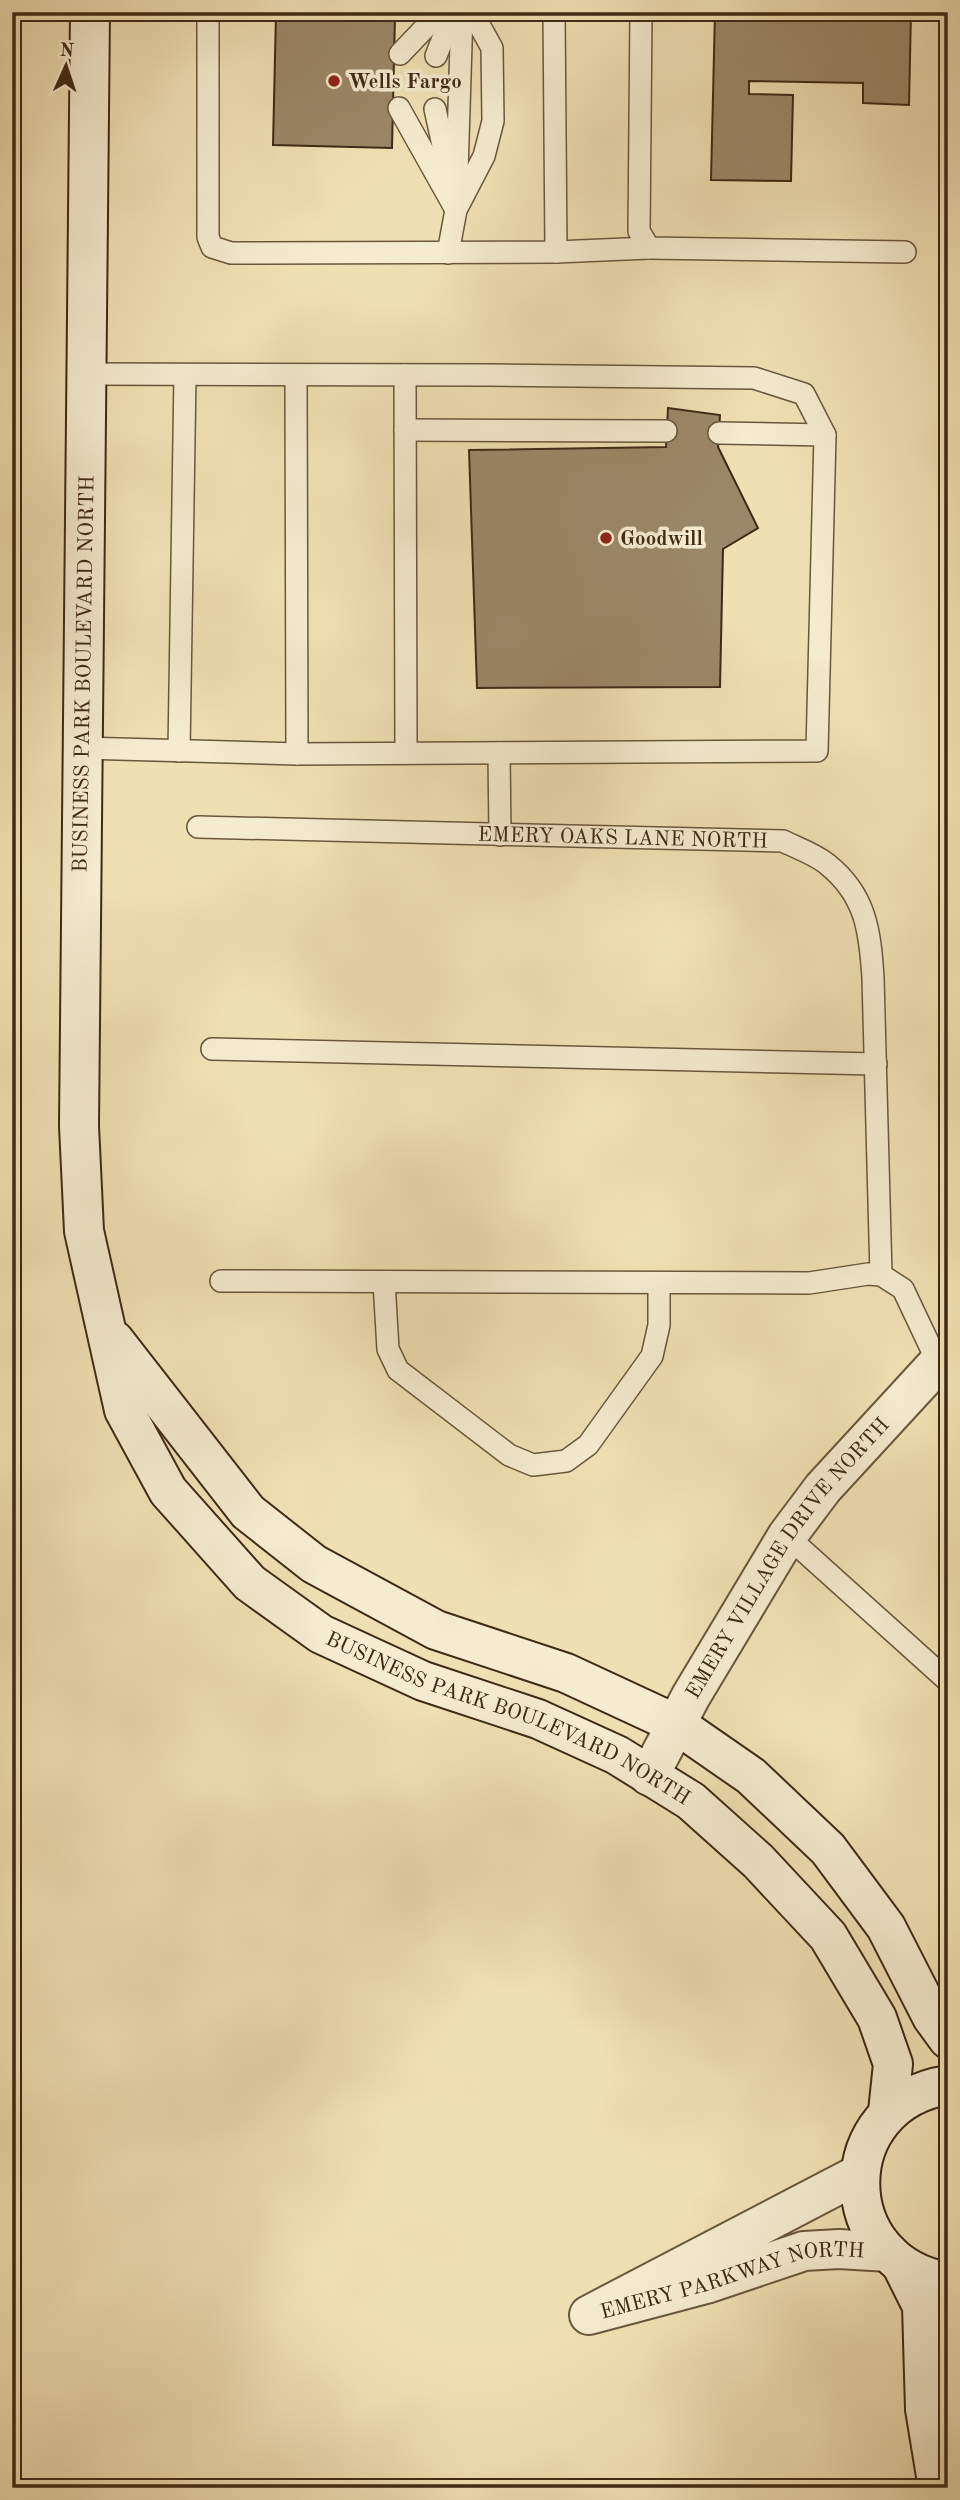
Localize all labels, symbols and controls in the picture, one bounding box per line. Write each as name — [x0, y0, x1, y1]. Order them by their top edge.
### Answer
north arrow — [32, 32, 102, 102]
text: N — [59, 42, 75, 61]
place label: Wells Fargo — [348, 72, 462, 93]
marker: Wells Fargo — [326, 73, 342, 89]
street label: BUSINESS PARK BOULEVARD NORTH — [71, 475, 98, 873]
place label: Goodwill — [620, 529, 703, 550]
marker: Goodwill — [598, 530, 614, 546]
street label: EMERY OAKS LANE NORTH — [477, 825, 768, 853]
street label: EMERY VILLAGE DRIVE NORTH — [683, 1415, 894, 1703]
street label: BUSINESS PARK BOULEVARD NORTH — [322, 1629, 693, 1810]
street label: EMERY PARKWAY NORTH — [598, 2240, 865, 2324]

